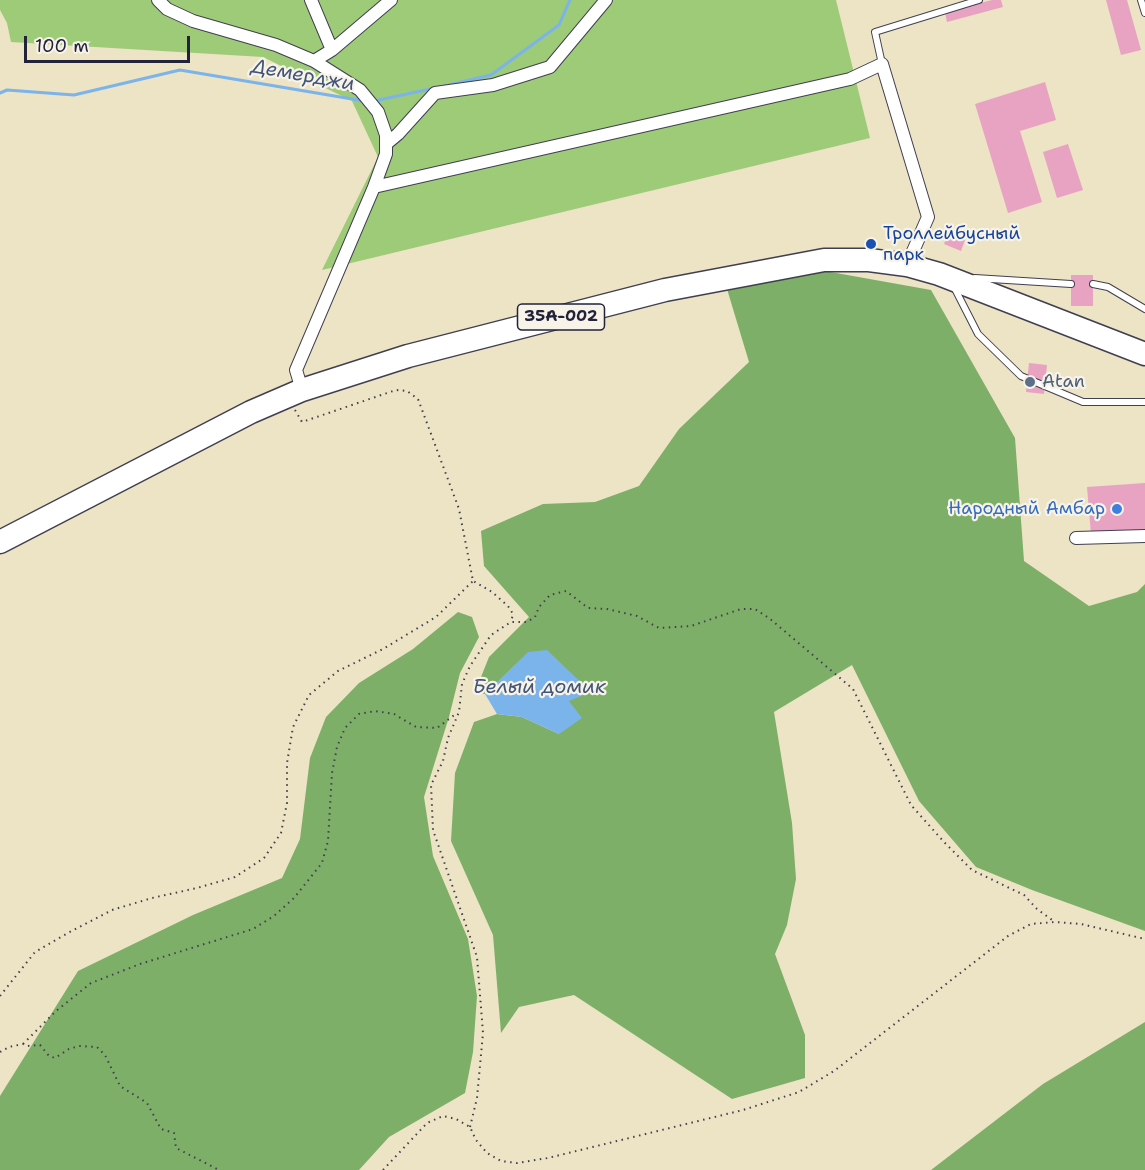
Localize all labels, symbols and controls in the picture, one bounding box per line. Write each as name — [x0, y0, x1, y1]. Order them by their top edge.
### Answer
scale bar — [27, 24, 194, 62]
text: 100 m — [35, 34, 89, 58]
water label: Демерджи — [249, 55, 357, 97]
place label: Троллейбусный парк — [883, 223, 1020, 266]
marker: Троллейбусный парк — [864, 237, 878, 251]
road number: 35А-002 — [518, 304, 604, 330]
place label: Atan — [1042, 371, 1085, 393]
marker: Atan — [1023, 375, 1037, 389]
place label: Народный Амбар — [948, 498, 1105, 520]
marker: Народный Амбар — [1110, 502, 1124, 516]
water label: Белый домик — [472, 676, 606, 700]

